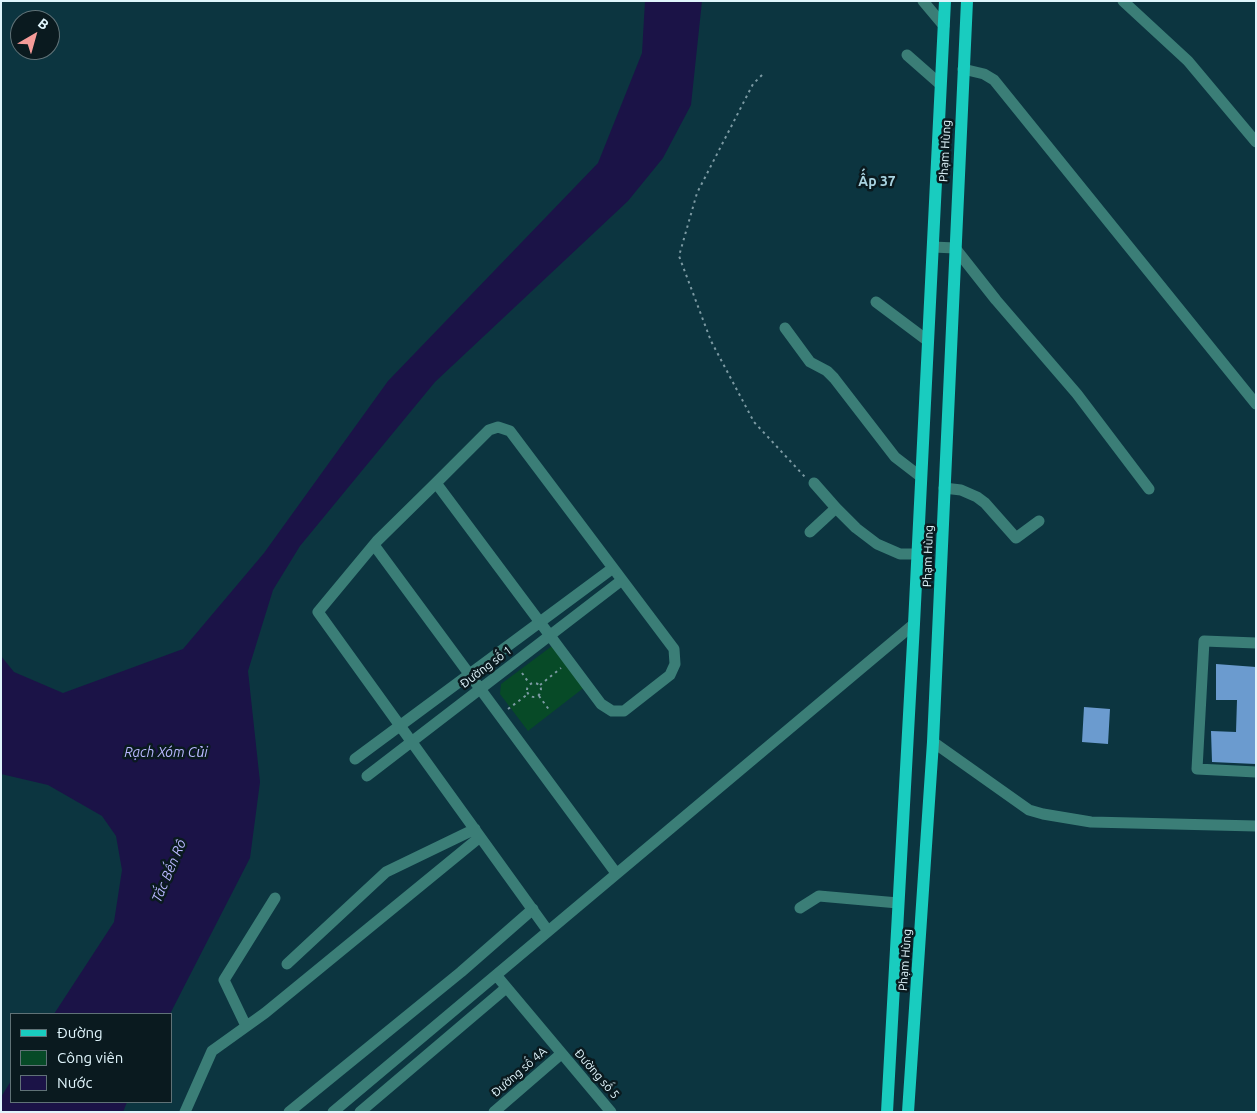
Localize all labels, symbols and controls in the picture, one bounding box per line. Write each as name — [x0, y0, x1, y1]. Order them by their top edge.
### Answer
north arrow — [10, 10, 60, 60]
text: B — [35, 15, 52, 33]
street label: Phạm Hùng — [936, 120, 954, 182]
district label: Ấp 37 — [858, 173, 896, 189]
street label: Phạm Hùng — [920, 525, 936, 587]
street label: Đường số 1 — [457, 643, 515, 691]
water label: Rạch Xóm Củi — [124, 744, 208, 760]
water label: Tắc Bến Rô — [148, 837, 190, 905]
street label: Phạm Hùng — [896, 928, 914, 992]
legend — [10, 1013, 172, 1103]
text: Đường — [57, 1024, 103, 1041]
street label: Đường số 4A — [488, 1044, 550, 1100]
street label: Đường số 5 — [572, 1046, 622, 1102]
text: Công viên — [57, 1049, 123, 1066]
text: Nước — [57, 1074, 92, 1091]

